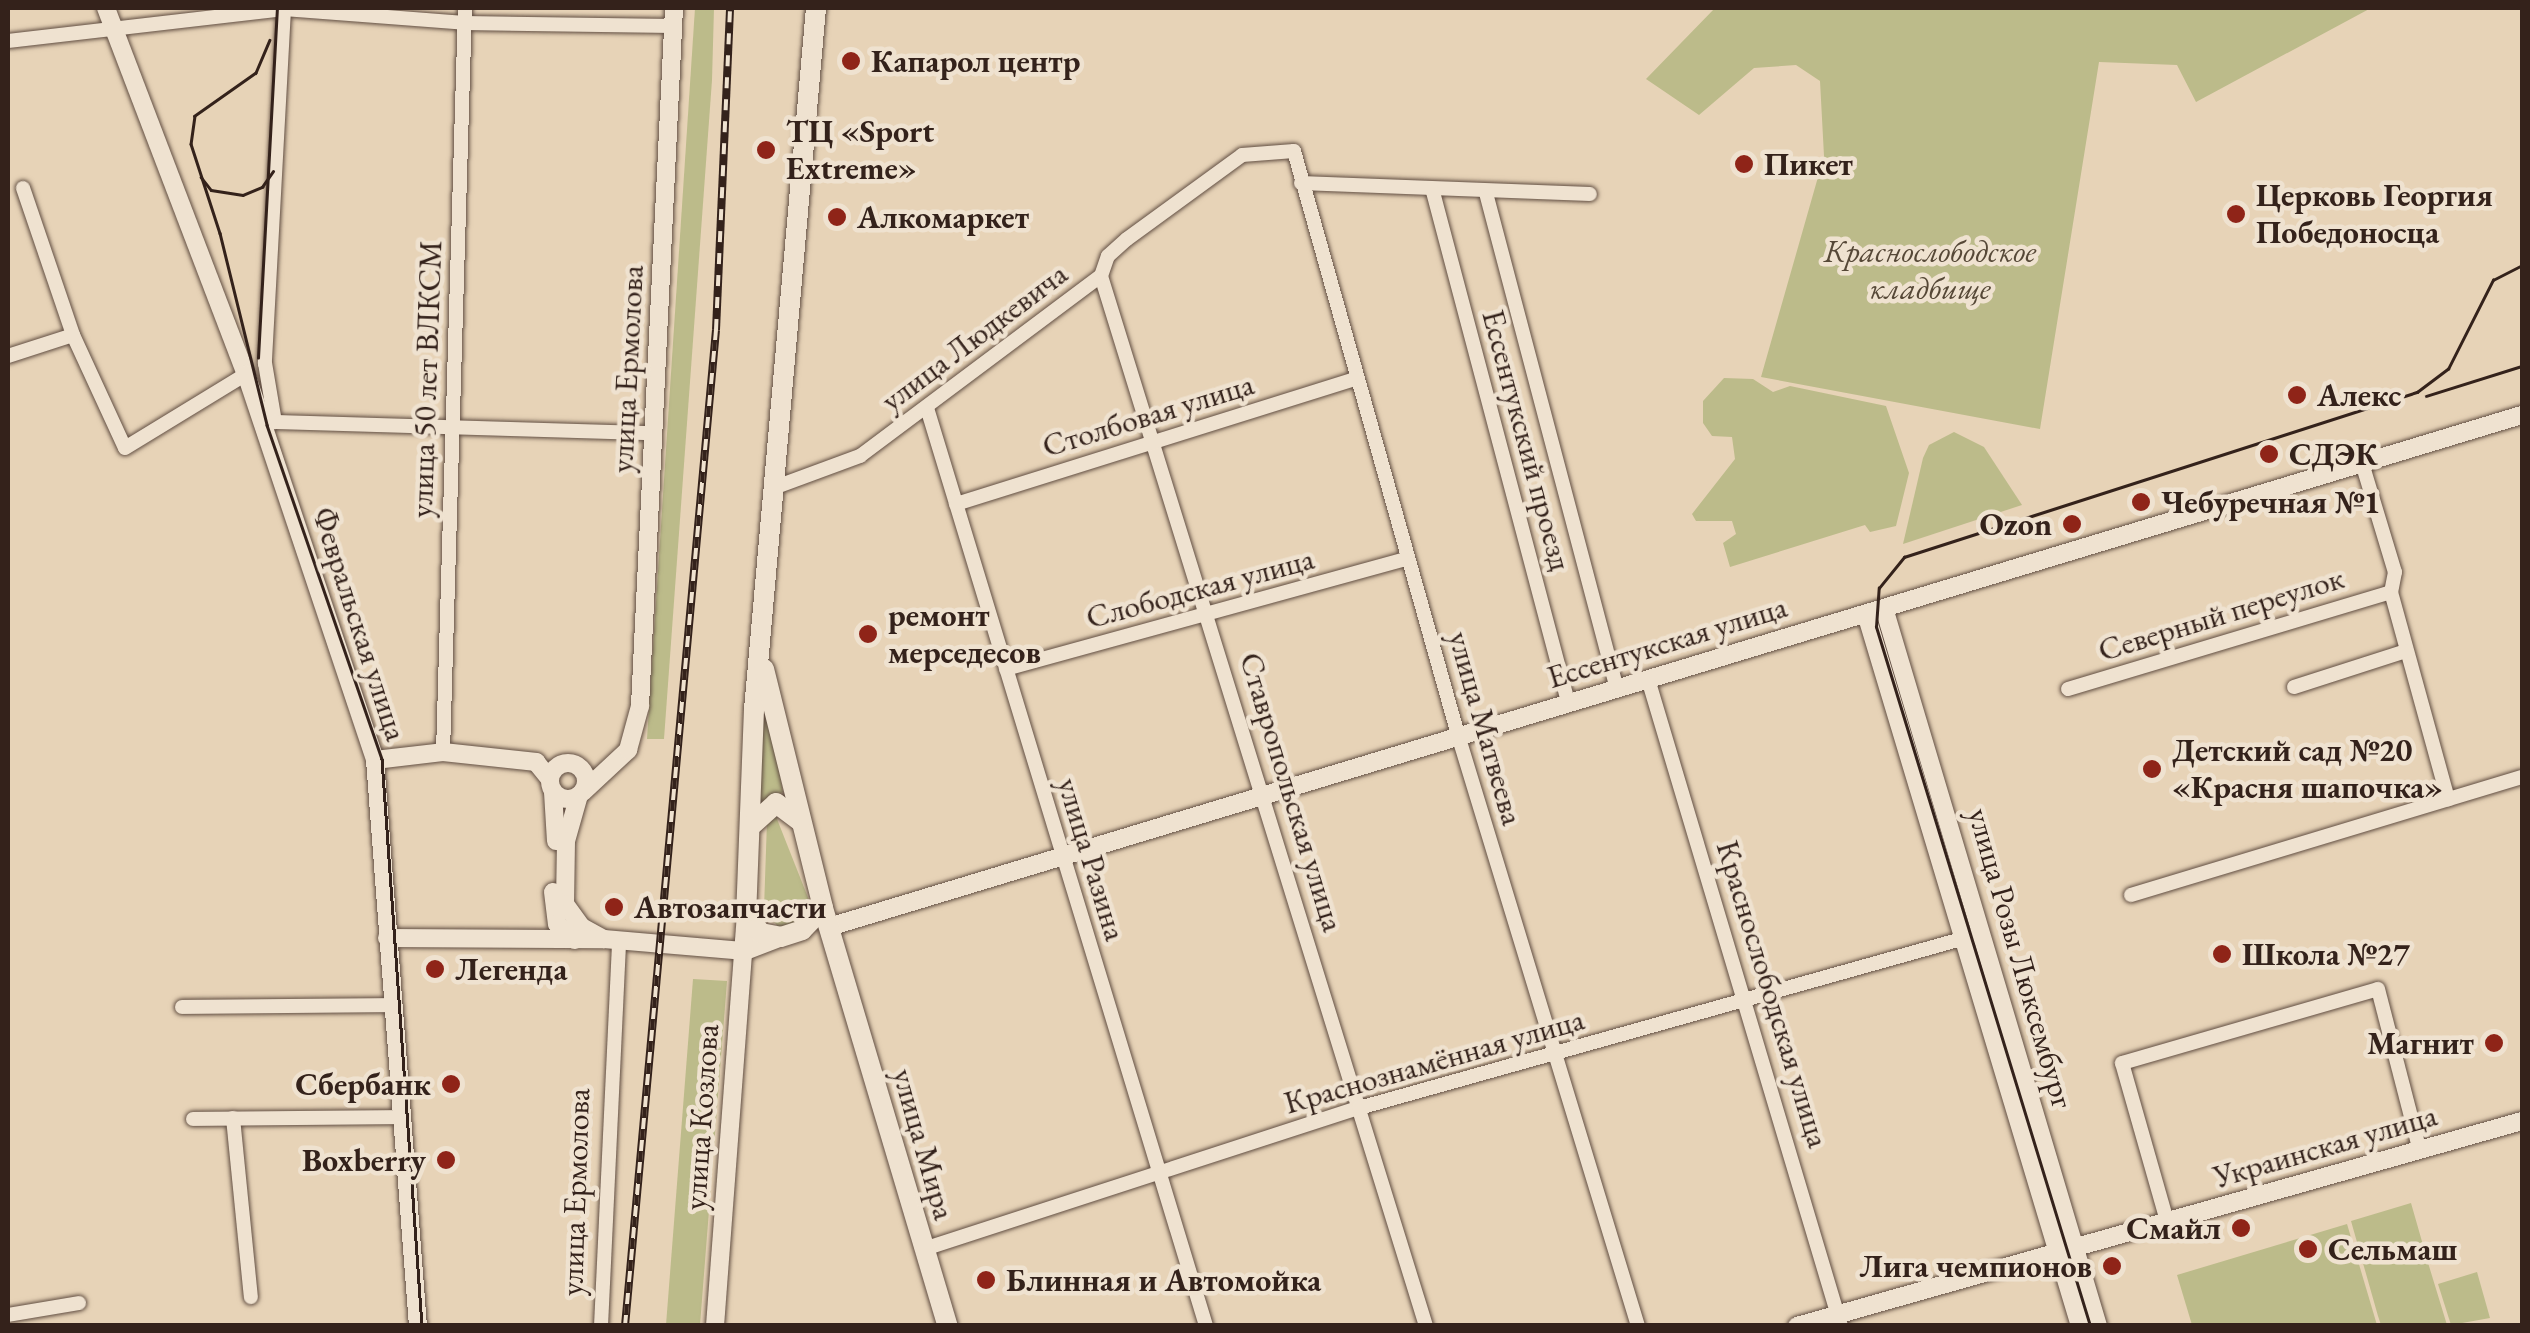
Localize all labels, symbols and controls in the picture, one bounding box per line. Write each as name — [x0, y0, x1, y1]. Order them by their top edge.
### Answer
place label: Капарол центр — [871, 42, 1080, 80]
marker: Капарол центр — [840, 50, 862, 72]
place label: ТЦ «Sport Extreme» — [786, 113, 934, 188]
marker: ТЦ «Sport Extreme» — [755, 139, 777, 161]
place label: Пикет — [1764, 145, 1853, 183]
marker: Пикет — [1733, 153, 1755, 175]
place label: Церковь Георгия Победоносца — [2256, 177, 2493, 252]
place label: Алкомаркет — [857, 198, 1029, 236]
marker: Церковь Георгия Победоносца — [2225, 203, 2247, 225]
marker: Алкомаркет — [826, 206, 848, 228]
park label: Краснослободское кладбище — [1824, 233, 2036, 308]
street label: улица 50 лет ВЛКСМ — [402, 239, 450, 519]
street label: улица Людкевича — [873, 254, 1075, 420]
street label: улица Ермолова — [602, 264, 652, 474]
street label: Ессентукский проезд — [1474, 305, 1580, 575]
street label: Столбовая улица — [1038, 365, 1258, 465]
place label: Алекс — [2317, 376, 2401, 414]
marker: Алекс — [2286, 384, 2308, 406]
place label: СДЭК — [2289, 435, 2378, 473]
marker: СДЭК — [2258, 443, 2280, 465]
place label: Чебуречная №1 — [2161, 483, 2381, 521]
marker: Чебуречная №1 — [2130, 491, 2152, 513]
street label: Февральская улица — [304, 502, 416, 746]
place label: Ozon — [1979, 505, 2052, 543]
marker: Ozon — [2061, 513, 2083, 535]
street label: Слободская улица — [1082, 539, 1318, 637]
street label: Северный переулок — [2094, 558, 2348, 670]
street label: Ессентукская улица — [1543, 587, 1791, 697]
place label: ремонт мерседесов — [888, 597, 1041, 672]
marker: ремонт мерседесов — [857, 623, 879, 645]
street label: улица Матвеева — [1440, 627, 1532, 829]
street label: Ставропольская улица — [1231, 648, 1353, 936]
place label: Детский сад №20 «Красня шапочка» — [2172, 732, 2443, 807]
marker: Детский сад №20 «Красня шапочка» — [2141, 758, 2163, 780]
street label: улица Разина — [1049, 773, 1135, 945]
street label: улица Розы Люксембург — [1960, 804, 2082, 1112]
street label: Краснослободская улица — [1708, 836, 1838, 1152]
place label: Автозапчасти — [634, 888, 826, 926]
marker: Автозапчасти — [603, 896, 625, 918]
place label: Школа №27 — [2242, 935, 2410, 973]
marker: Школа №27 — [2211, 943, 2233, 965]
place label: Легенда — [455, 950, 568, 988]
marker: Легенда — [424, 958, 446, 980]
street label: Краснознамённая улица — [1280, 1000, 1588, 1122]
street label: улица Козлова — [675, 1023, 727, 1211]
place label: Магнит — [2367, 1024, 2474, 1062]
marker: Магнит — [2483, 1032, 2505, 1054]
street label: улица Мира — [884, 1064, 964, 1224]
place label: Сбербанк — [295, 1065, 431, 1103]
marker: Сбербанк — [440, 1073, 462, 1095]
street label: улица Ермолова — [552, 1087, 598, 1297]
street label: Украинская улица — [2209, 1096, 2441, 1196]
place label: Boxberry — [302, 1141, 426, 1179]
marker: Boxberry — [435, 1149, 457, 1171]
place label: Смайл — [2126, 1209, 2221, 1247]
marker: Смайл — [2230, 1217, 2252, 1239]
place label: Сельмаш — [2328, 1230, 2457, 1268]
marker: Сельмаш — [2297, 1238, 2319, 1260]
place label: Лига чемпионов — [1859, 1247, 2092, 1285]
marker: Лига чемпионов — [2101, 1255, 2123, 1277]
place label: Блинная и Автомойка — [1006, 1261, 1321, 1299]
marker: Блинная и Автомойка — [975, 1269, 997, 1291]

